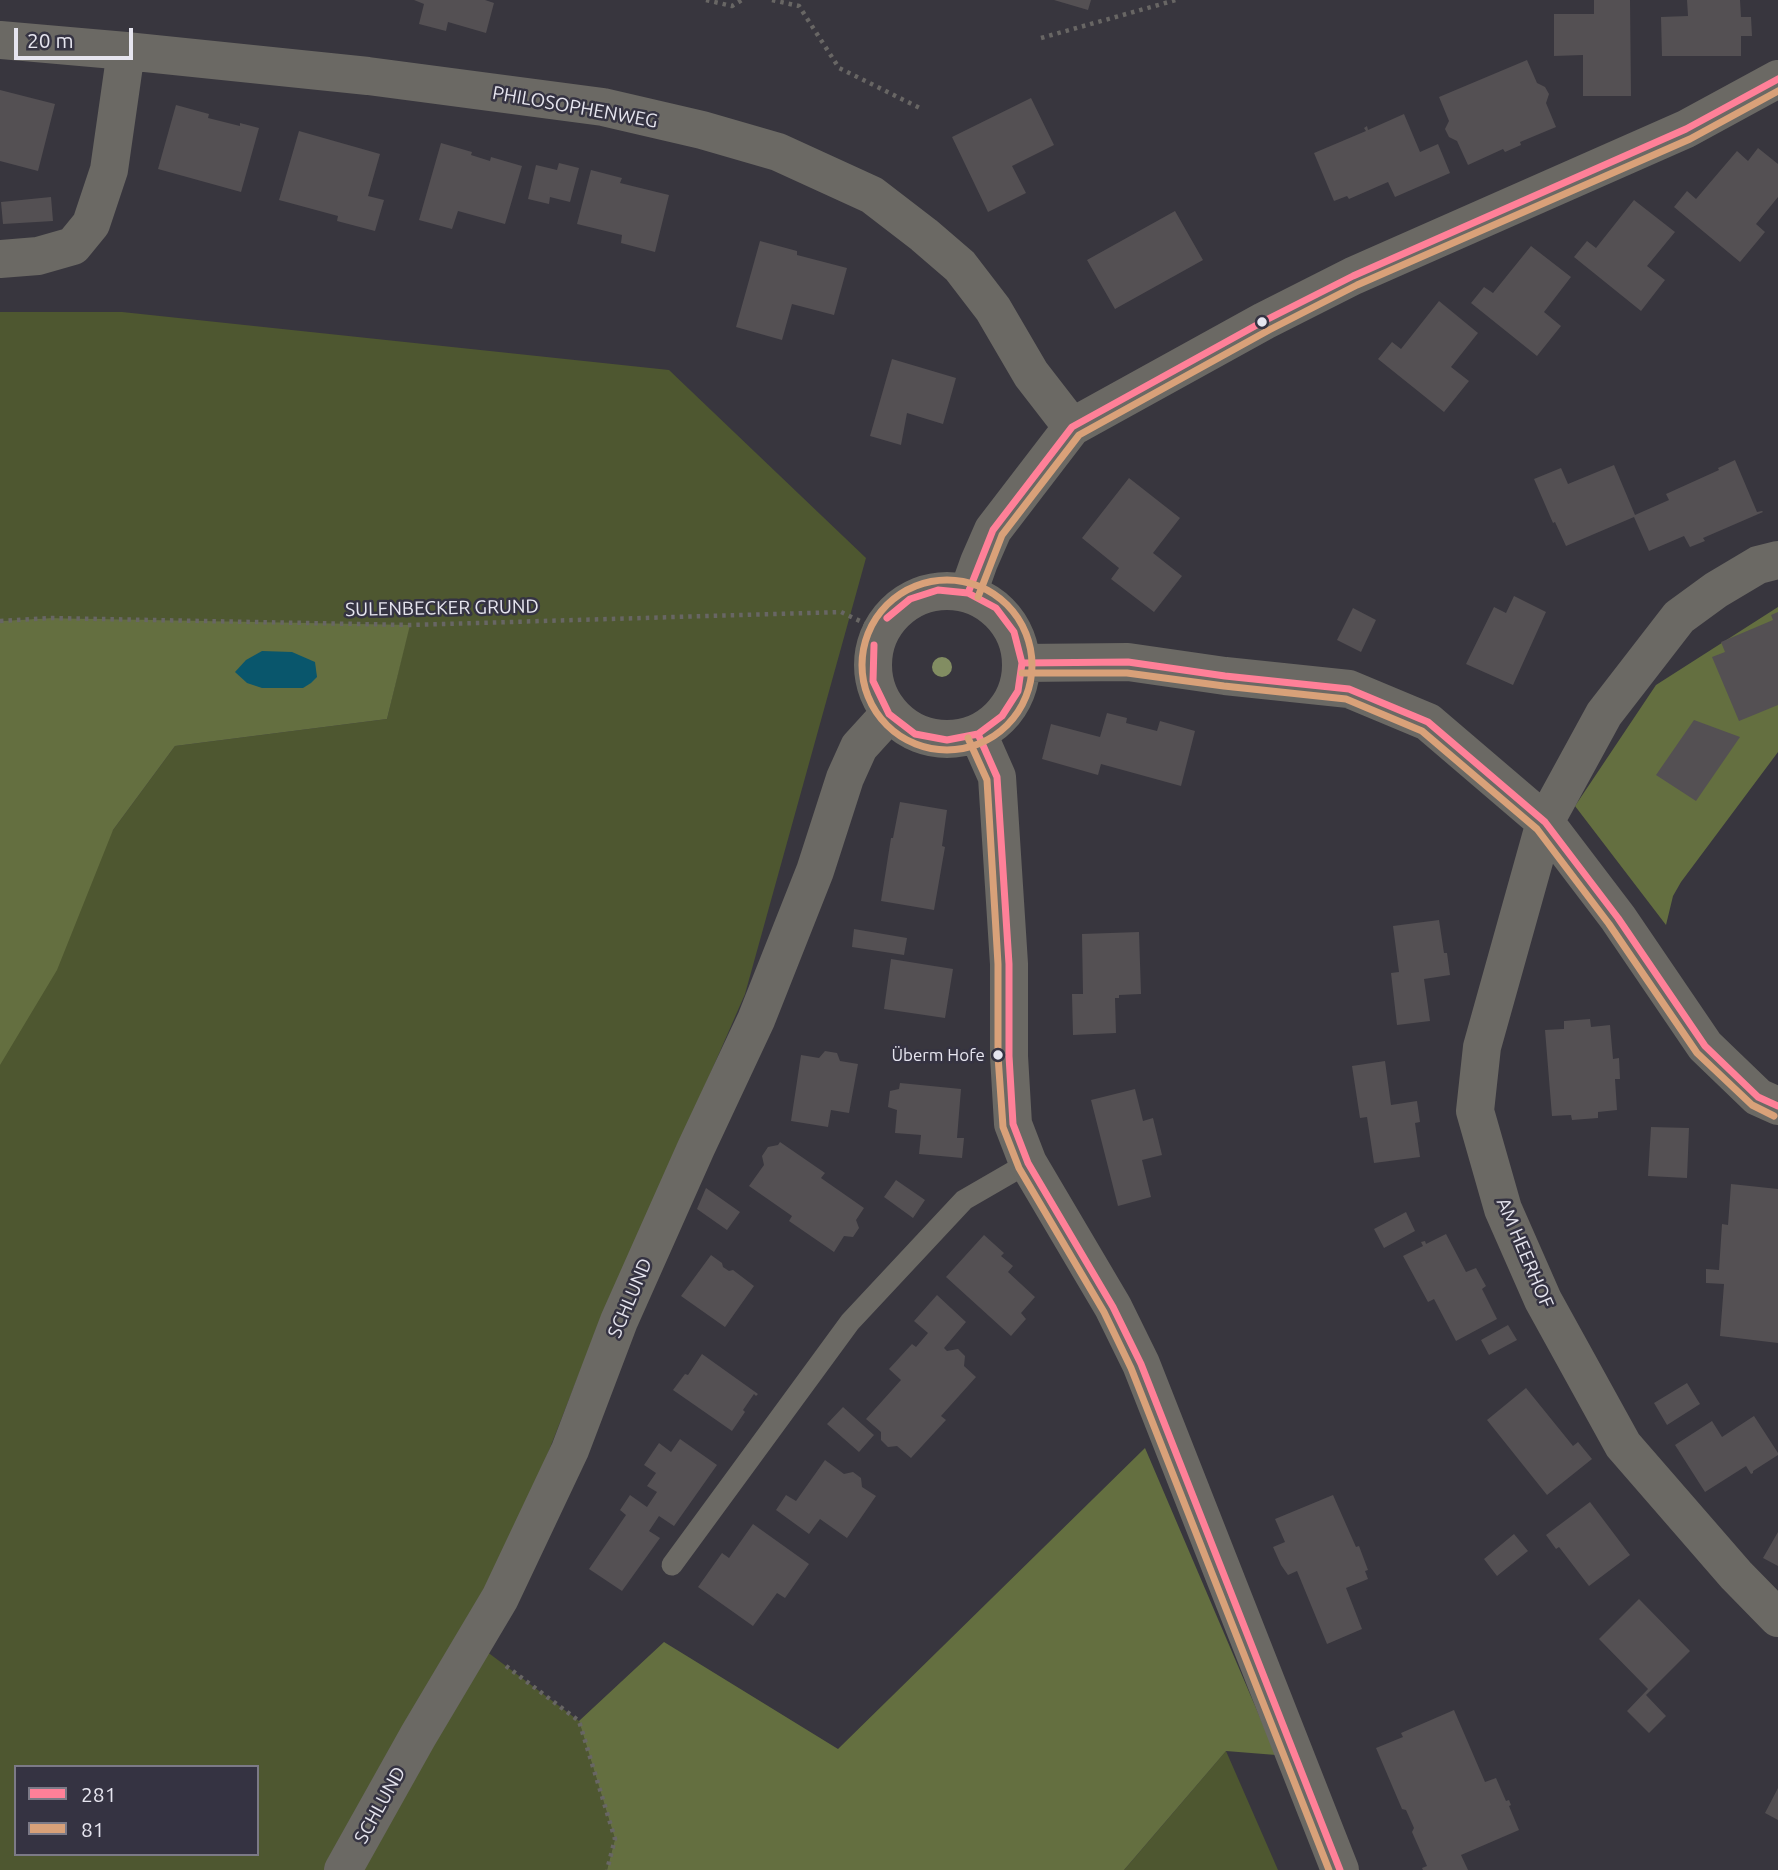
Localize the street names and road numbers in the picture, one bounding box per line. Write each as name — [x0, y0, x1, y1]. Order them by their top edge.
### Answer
street label: PHILOSOPHENWEG — [491, 81, 659, 133]
street label: SULENBECKER GRUND — [345, 595, 539, 621]
street label: AM HEERHOF — [1492, 1194, 1558, 1312]
street label: SCHLUND — [603, 1255, 657, 1341]
street label: SCHLUND — [350, 1763, 410, 1847]

